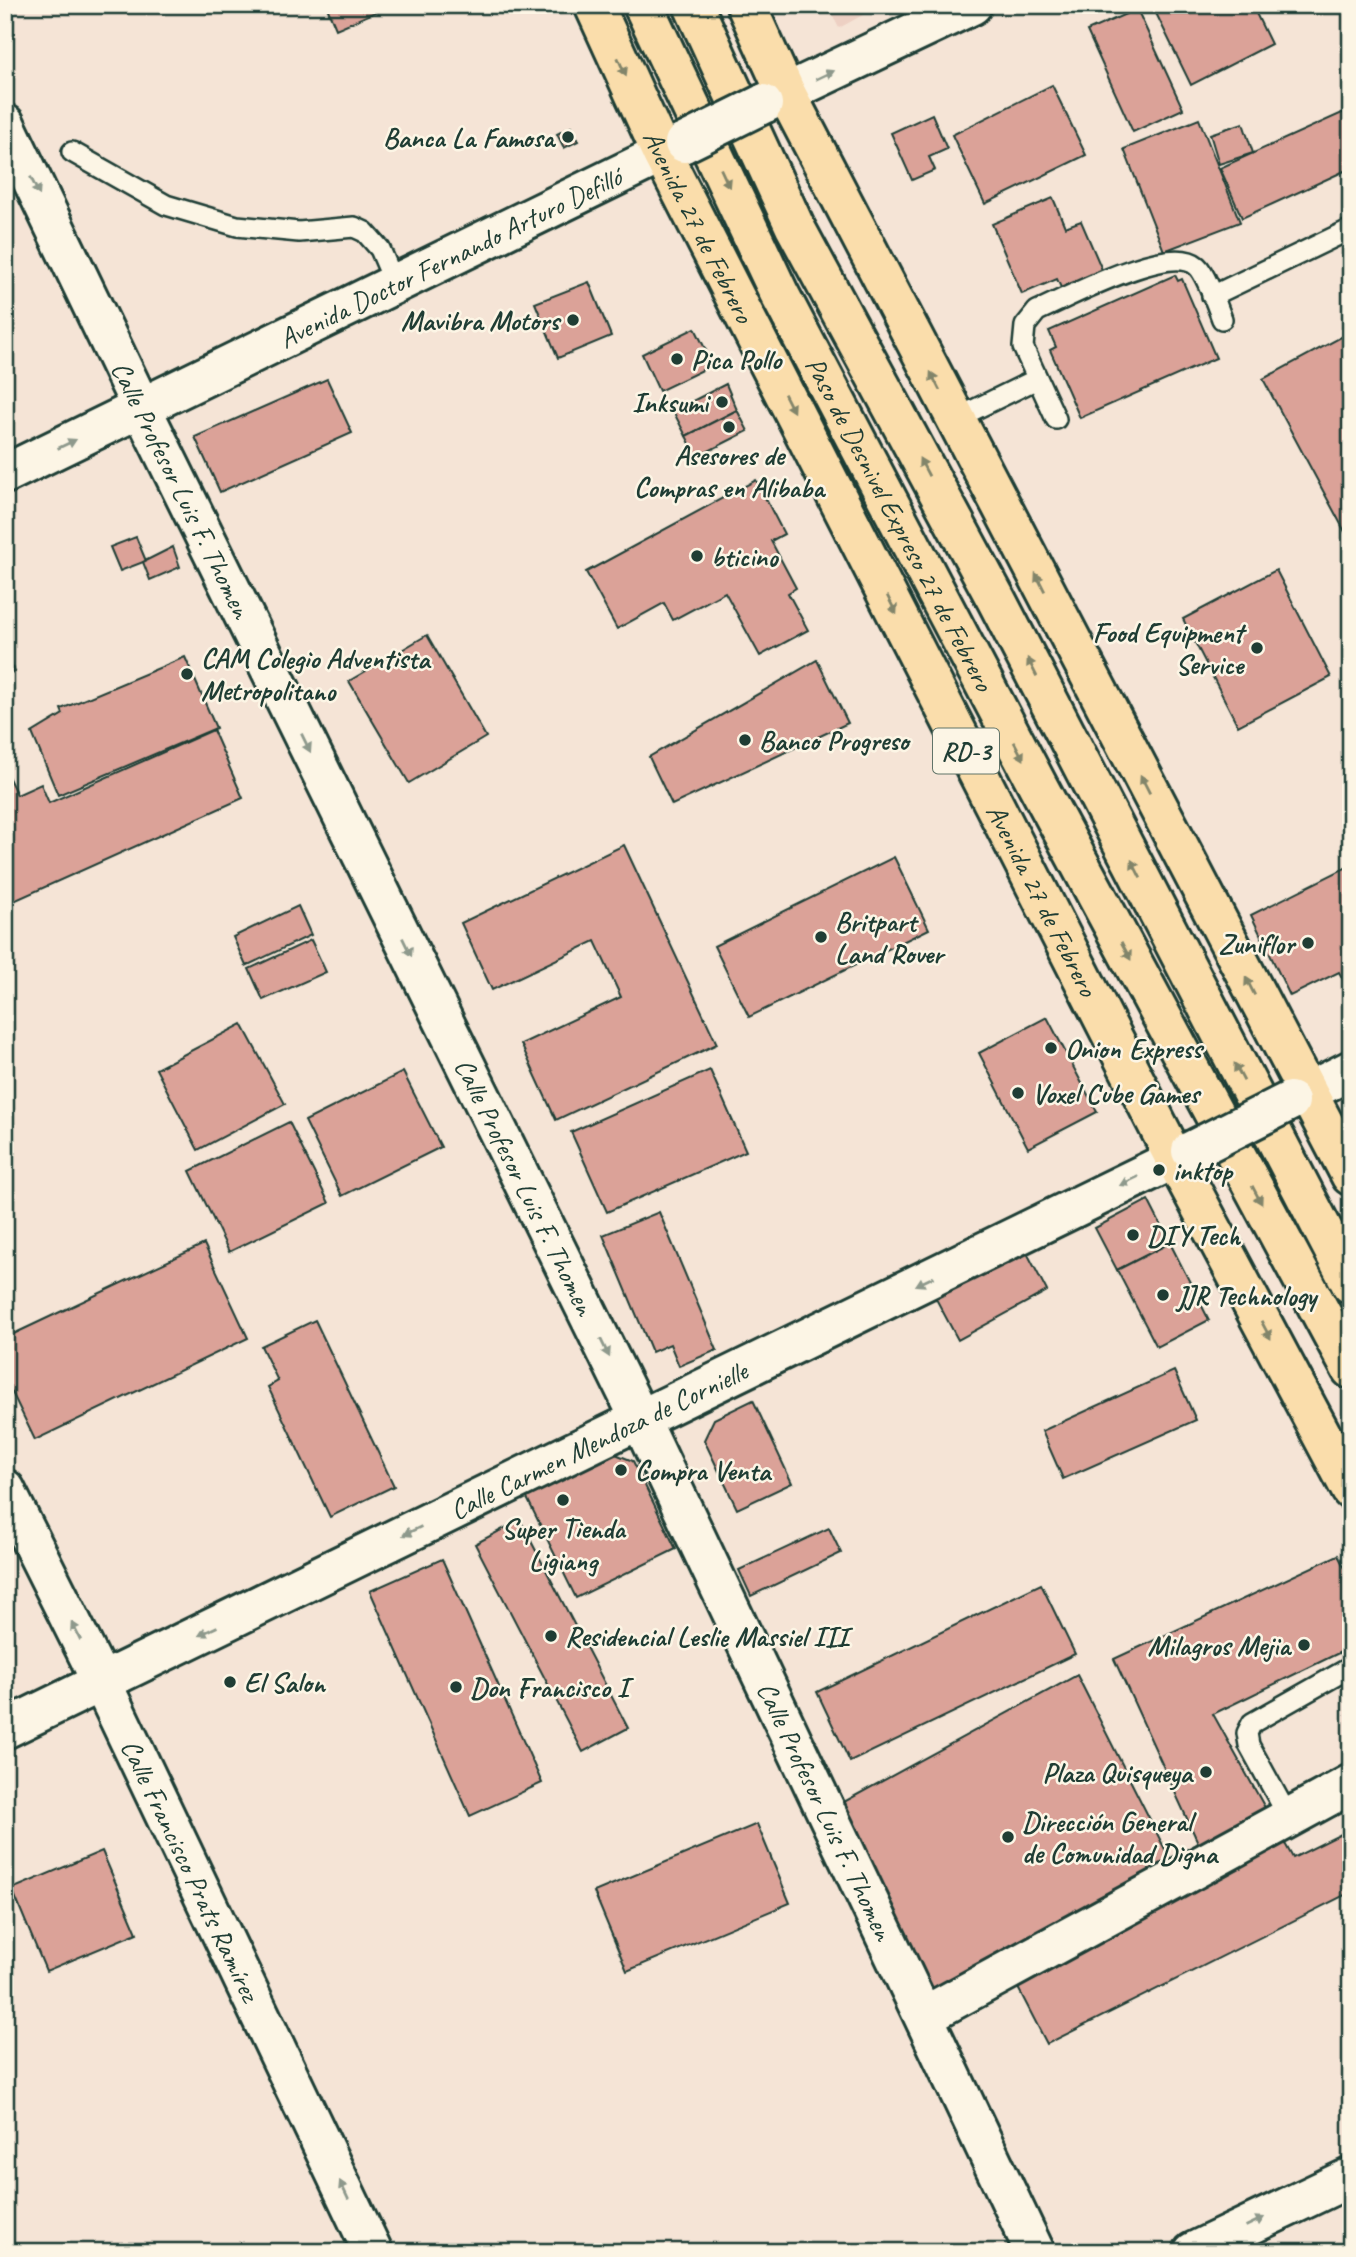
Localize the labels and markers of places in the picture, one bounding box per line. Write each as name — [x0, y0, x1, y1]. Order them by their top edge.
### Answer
place label: Banca La Famosa — [383, 120, 556, 155]
marker: Banca La Famosa — [560, 129, 576, 145]
place label: Mavibra Motors — [401, 303, 562, 338]
marker: Mavibra Motors — [565, 312, 581, 328]
place label: Pica Pollo — [691, 342, 783, 377]
marker: Pica Pollo — [669, 351, 685, 367]
place label: Inksumi — [632, 385, 712, 420]
marker: Inksumi — [714, 394, 730, 410]
marker: Asesores de Compras en Alibaba — [721, 419, 737, 435]
place label: Asesores de Compras en Alibaba — [634, 438, 826, 505]
place label: bticino — [711, 539, 779, 574]
marker: bticino — [689, 548, 705, 564]
place label: Food Equipment Service — [1093, 615, 1248, 682]
marker: Food Equipment Service — [1249, 640, 1265, 656]
place label: CAM Colegio Adventista Metropolitano — [201, 641, 432, 708]
marker: CAM Colegio Adventista Metropolitano — [179, 666, 195, 682]
place label: Banco Progreso — [759, 723, 912, 758]
marker: Banco Progreso — [737, 732, 753, 748]
place label: Britpart Land Rover — [835, 904, 946, 971]
place label: Zuniflor — [1218, 926, 1297, 961]
marker: Britpart Land Rover — [813, 929, 829, 945]
marker: Zuniflor — [1300, 935, 1316, 951]
place label: Onion Express — [1065, 1031, 1205, 1066]
marker: Onion Express — [1043, 1040, 1059, 1056]
place label: Voxel Cube Games — [1032, 1076, 1202, 1111]
marker: Voxel Cube Games — [1010, 1085, 1026, 1101]
place label: inktop — [1173, 1153, 1234, 1188]
marker: inktop — [1151, 1162, 1167, 1178]
place label: DIY Tech — [1147, 1218, 1241, 1253]
marker: DIY Tech — [1125, 1227, 1141, 1243]
place label: JJR Technology — [1175, 1278, 1319, 1313]
marker: JJR Technology — [1155, 1287, 1171, 1303]
place label: Compra Venta — [635, 1453, 773, 1488]
marker: Compra Venta — [613, 1462, 629, 1478]
marker: Super Tienda Ligiang — [555, 1492, 571, 1508]
place label: Super Tienda Ligiang — [501, 1511, 627, 1578]
place label: Residencial Leslie Massiel III — [565, 1619, 853, 1654]
marker: Residencial Leslie Massiel III — [543, 1628, 559, 1644]
place label: Milagros Mejia — [1147, 1628, 1292, 1663]
marker: Milagros Mejia — [1296, 1637, 1312, 1653]
place label: El Salon — [244, 1665, 327, 1700]
place label: Don Francisco I — [470, 1670, 635, 1705]
marker: El Salon — [222, 1674, 238, 1690]
marker: Don Francisco I — [448, 1679, 464, 1695]
place label: Plaza Quisqueya — [1042, 1755, 1195, 1791]
marker: Plaza Quisqueya — [1198, 1764, 1214, 1780]
place label: Dirección General de Comunidad Digna — [1022, 1804, 1219, 1871]
marker: Dirección General de Comunidad Digna — [1000, 1829, 1016, 1845]

